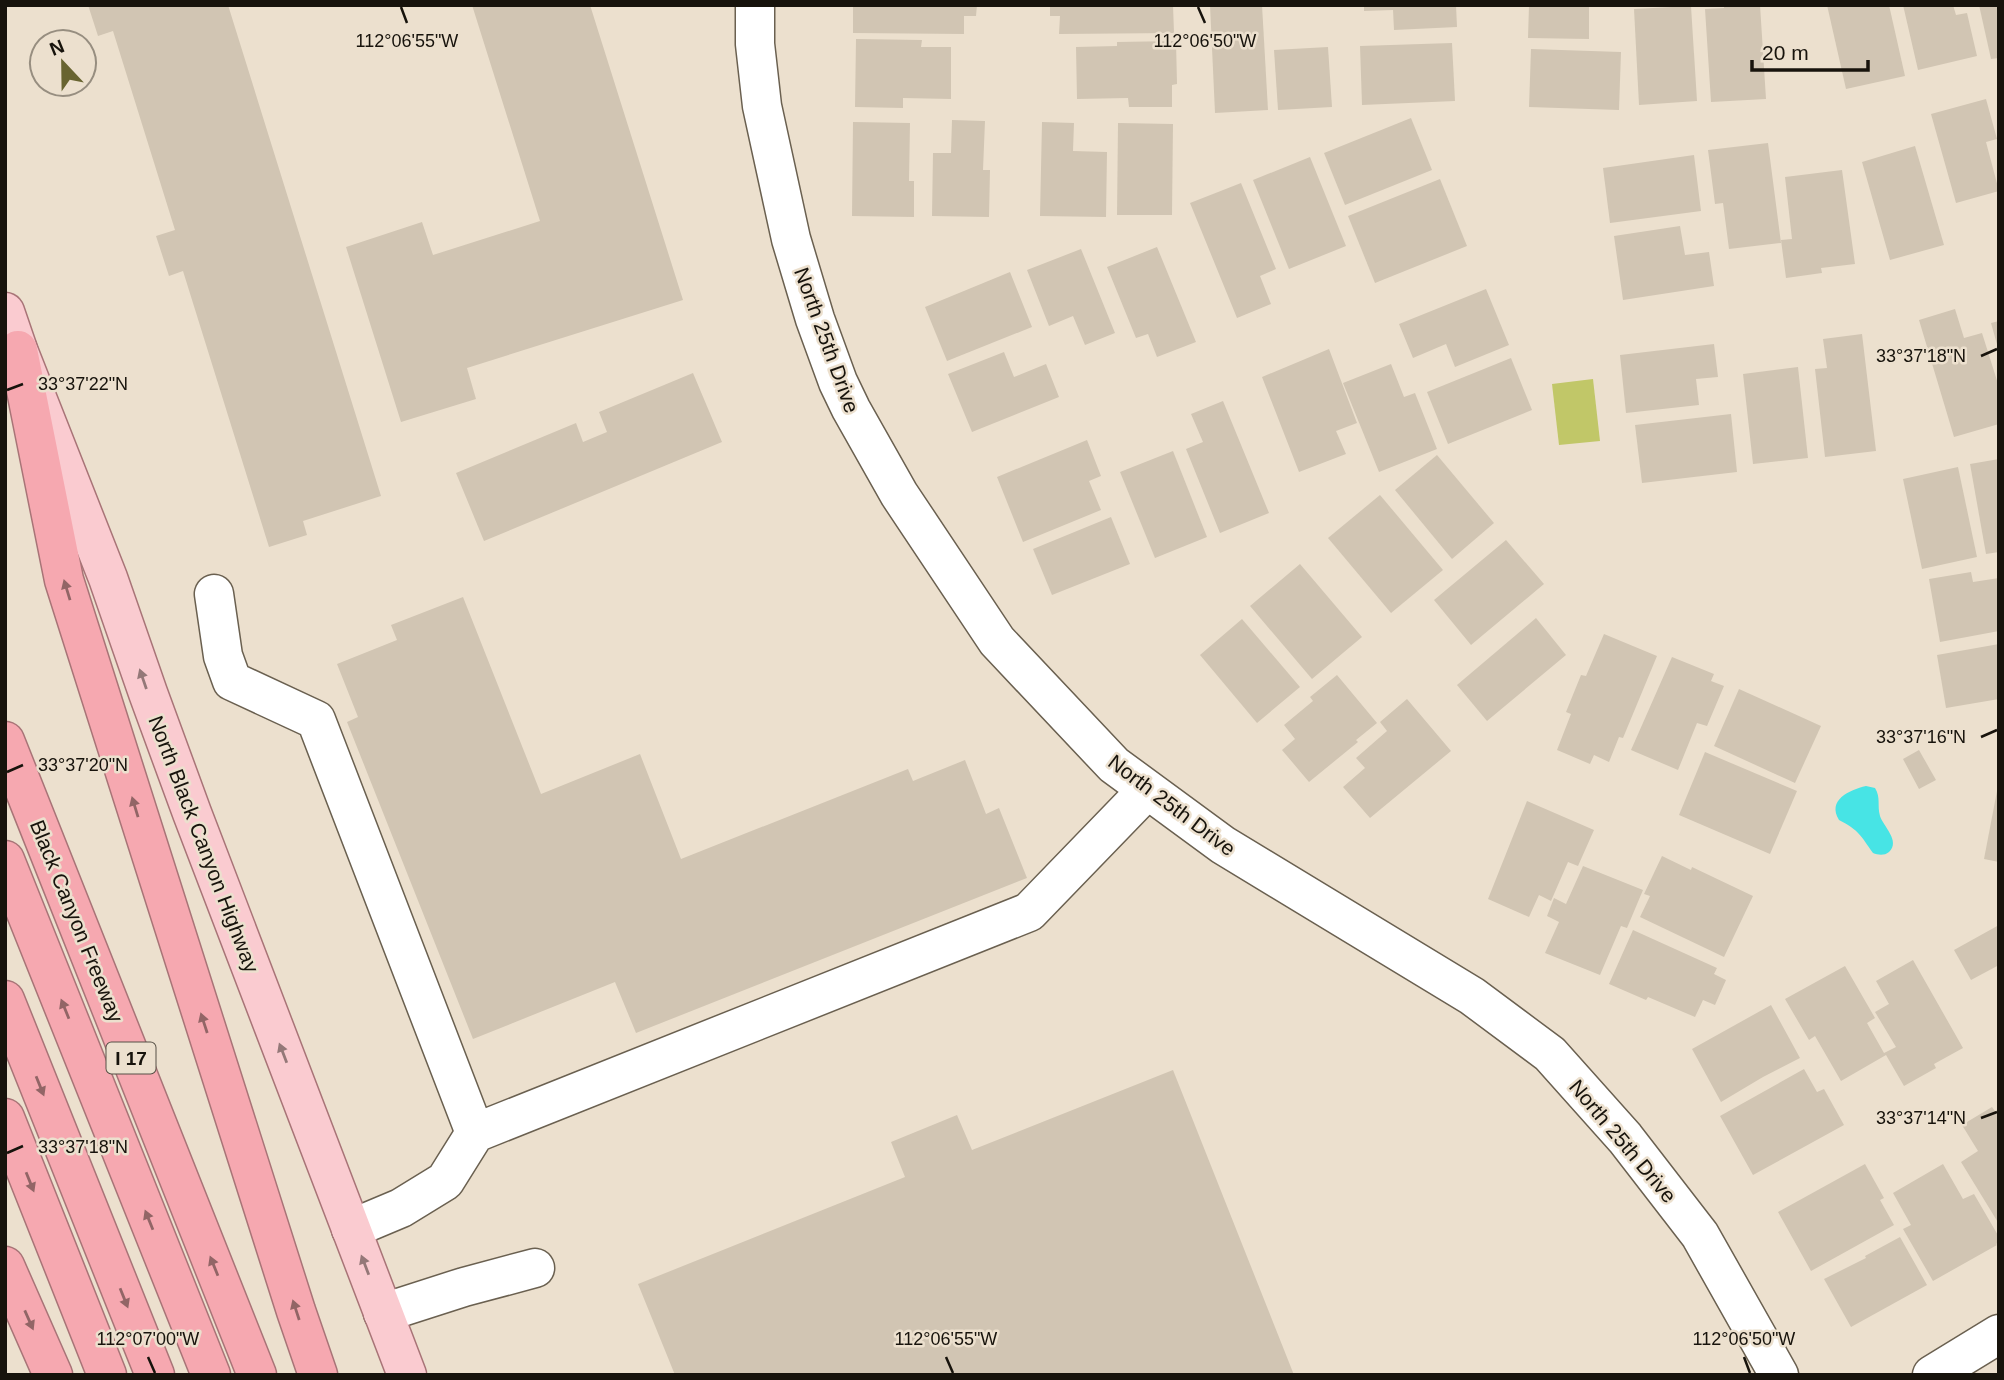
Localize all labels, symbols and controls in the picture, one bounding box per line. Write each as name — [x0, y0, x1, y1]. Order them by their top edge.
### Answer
north arrow — [28, 28, 98, 98]
scale bar — [1752, 28, 1868, 72]
text: 112°06'55"W — [356, 31, 458, 51]
text: 112°06'50"W — [1154, 31, 1256, 51]
text: N — [47, 35, 67, 60]
text: 20 m — [1762, 41, 1809, 64]
street label: North 25th Drive — [790, 264, 864, 416]
text: 33°37'18"N — [1876, 346, 1966, 366]
text: 33°37'22"N — [38, 374, 128, 394]
one-way arrow — [62, 579, 72, 600]
one-way arrow — [137, 669, 148, 690]
street label: North Black Canyon Highway — [144, 712, 264, 976]
text: 33°37'16"N — [1876, 727, 1966, 747]
street label: North 25th Drive — [1104, 750, 1240, 860]
text: 33°37'20"N — [38, 755, 128, 775]
one-way arrow — [130, 796, 140, 817]
street label: Black Canyon Freeway — [26, 817, 128, 1026]
one-way arrow — [59, 999, 71, 1019]
one-way arrow — [199, 1013, 209, 1034]
road number: I 17 — [106, 1042, 156, 1074]
one-way arrow — [278, 1042, 289, 1063]
street label: North 25th Drive — [1565, 1075, 1681, 1207]
one-way arrow — [34, 1076, 45, 1097]
text: 33°37'14"N — [1876, 1108, 1966, 1128]
text: 33°37'18"N — [38, 1137, 128, 1157]
one-way arrow — [25, 1171, 36, 1192]
one-way arrow — [144, 1210, 155, 1231]
one-way arrow — [208, 1255, 219, 1276]
one-way arrow — [359, 1255, 370, 1276]
one-way arrow — [118, 1287, 129, 1308]
one-way arrow — [290, 1300, 300, 1321]
one-way arrow — [24, 1310, 35, 1331]
text: 112°07'00"W — [97, 1329, 199, 1349]
text: 112°06'55"W — [895, 1329, 997, 1349]
text: 112°06'50"W — [1693, 1329, 1795, 1349]

